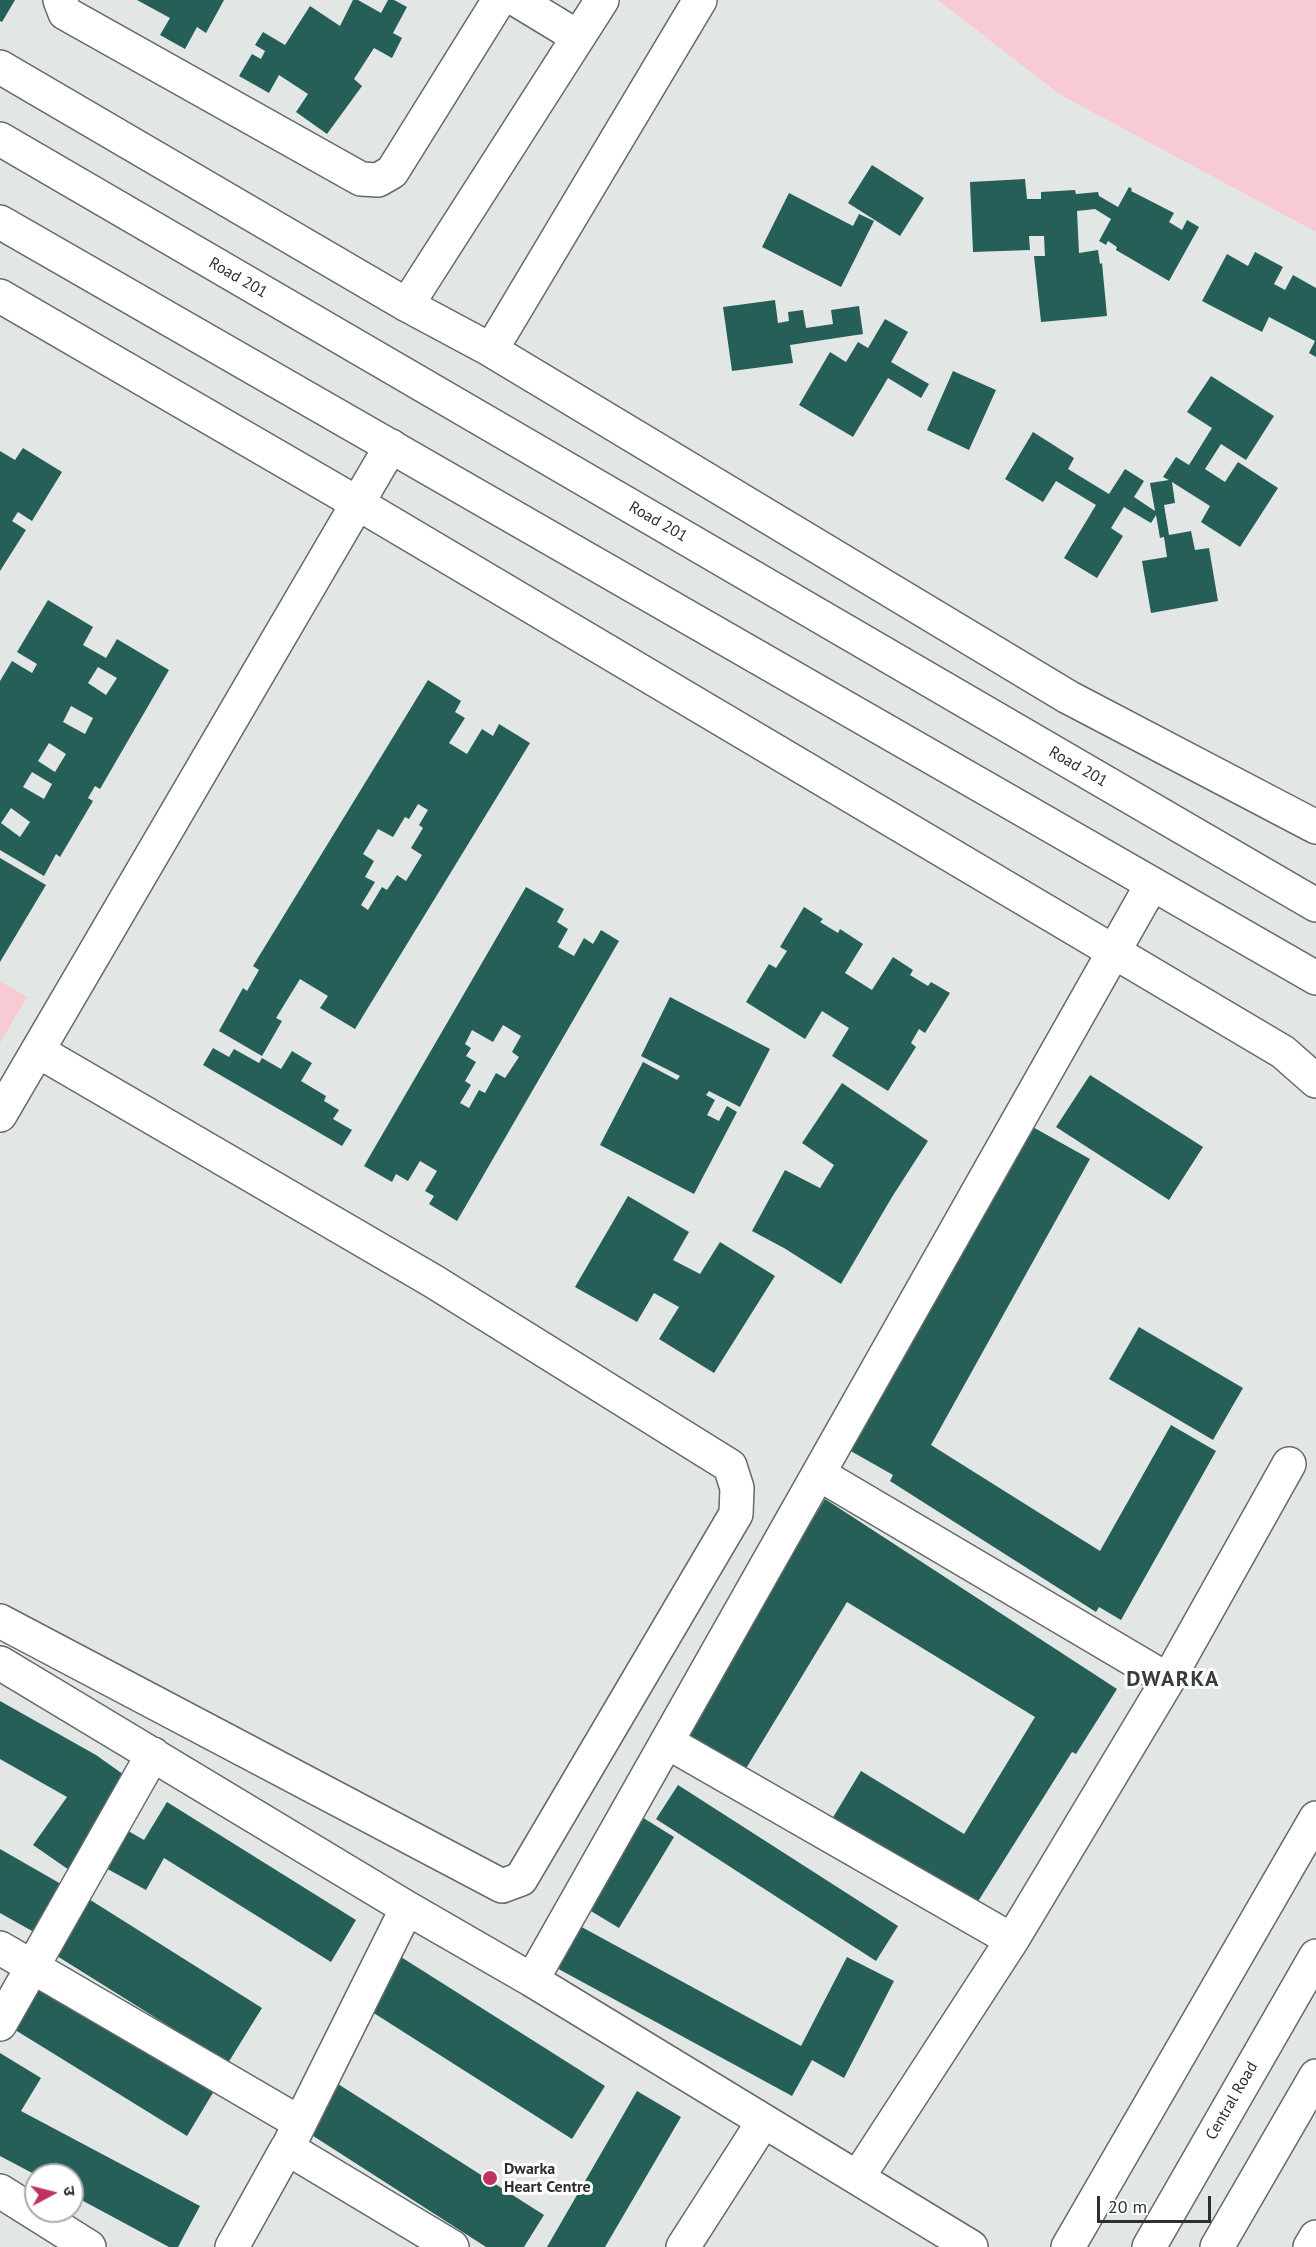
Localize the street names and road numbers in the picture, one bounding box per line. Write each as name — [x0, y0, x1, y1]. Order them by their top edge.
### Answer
street label: Road 201 — [205, 254, 271, 302]
street label: Road 201 — [625, 498, 691, 546]
street label: Road 201 — [1045, 743, 1111, 791]
street label: Central Road — [1202, 2058, 1262, 2144]

